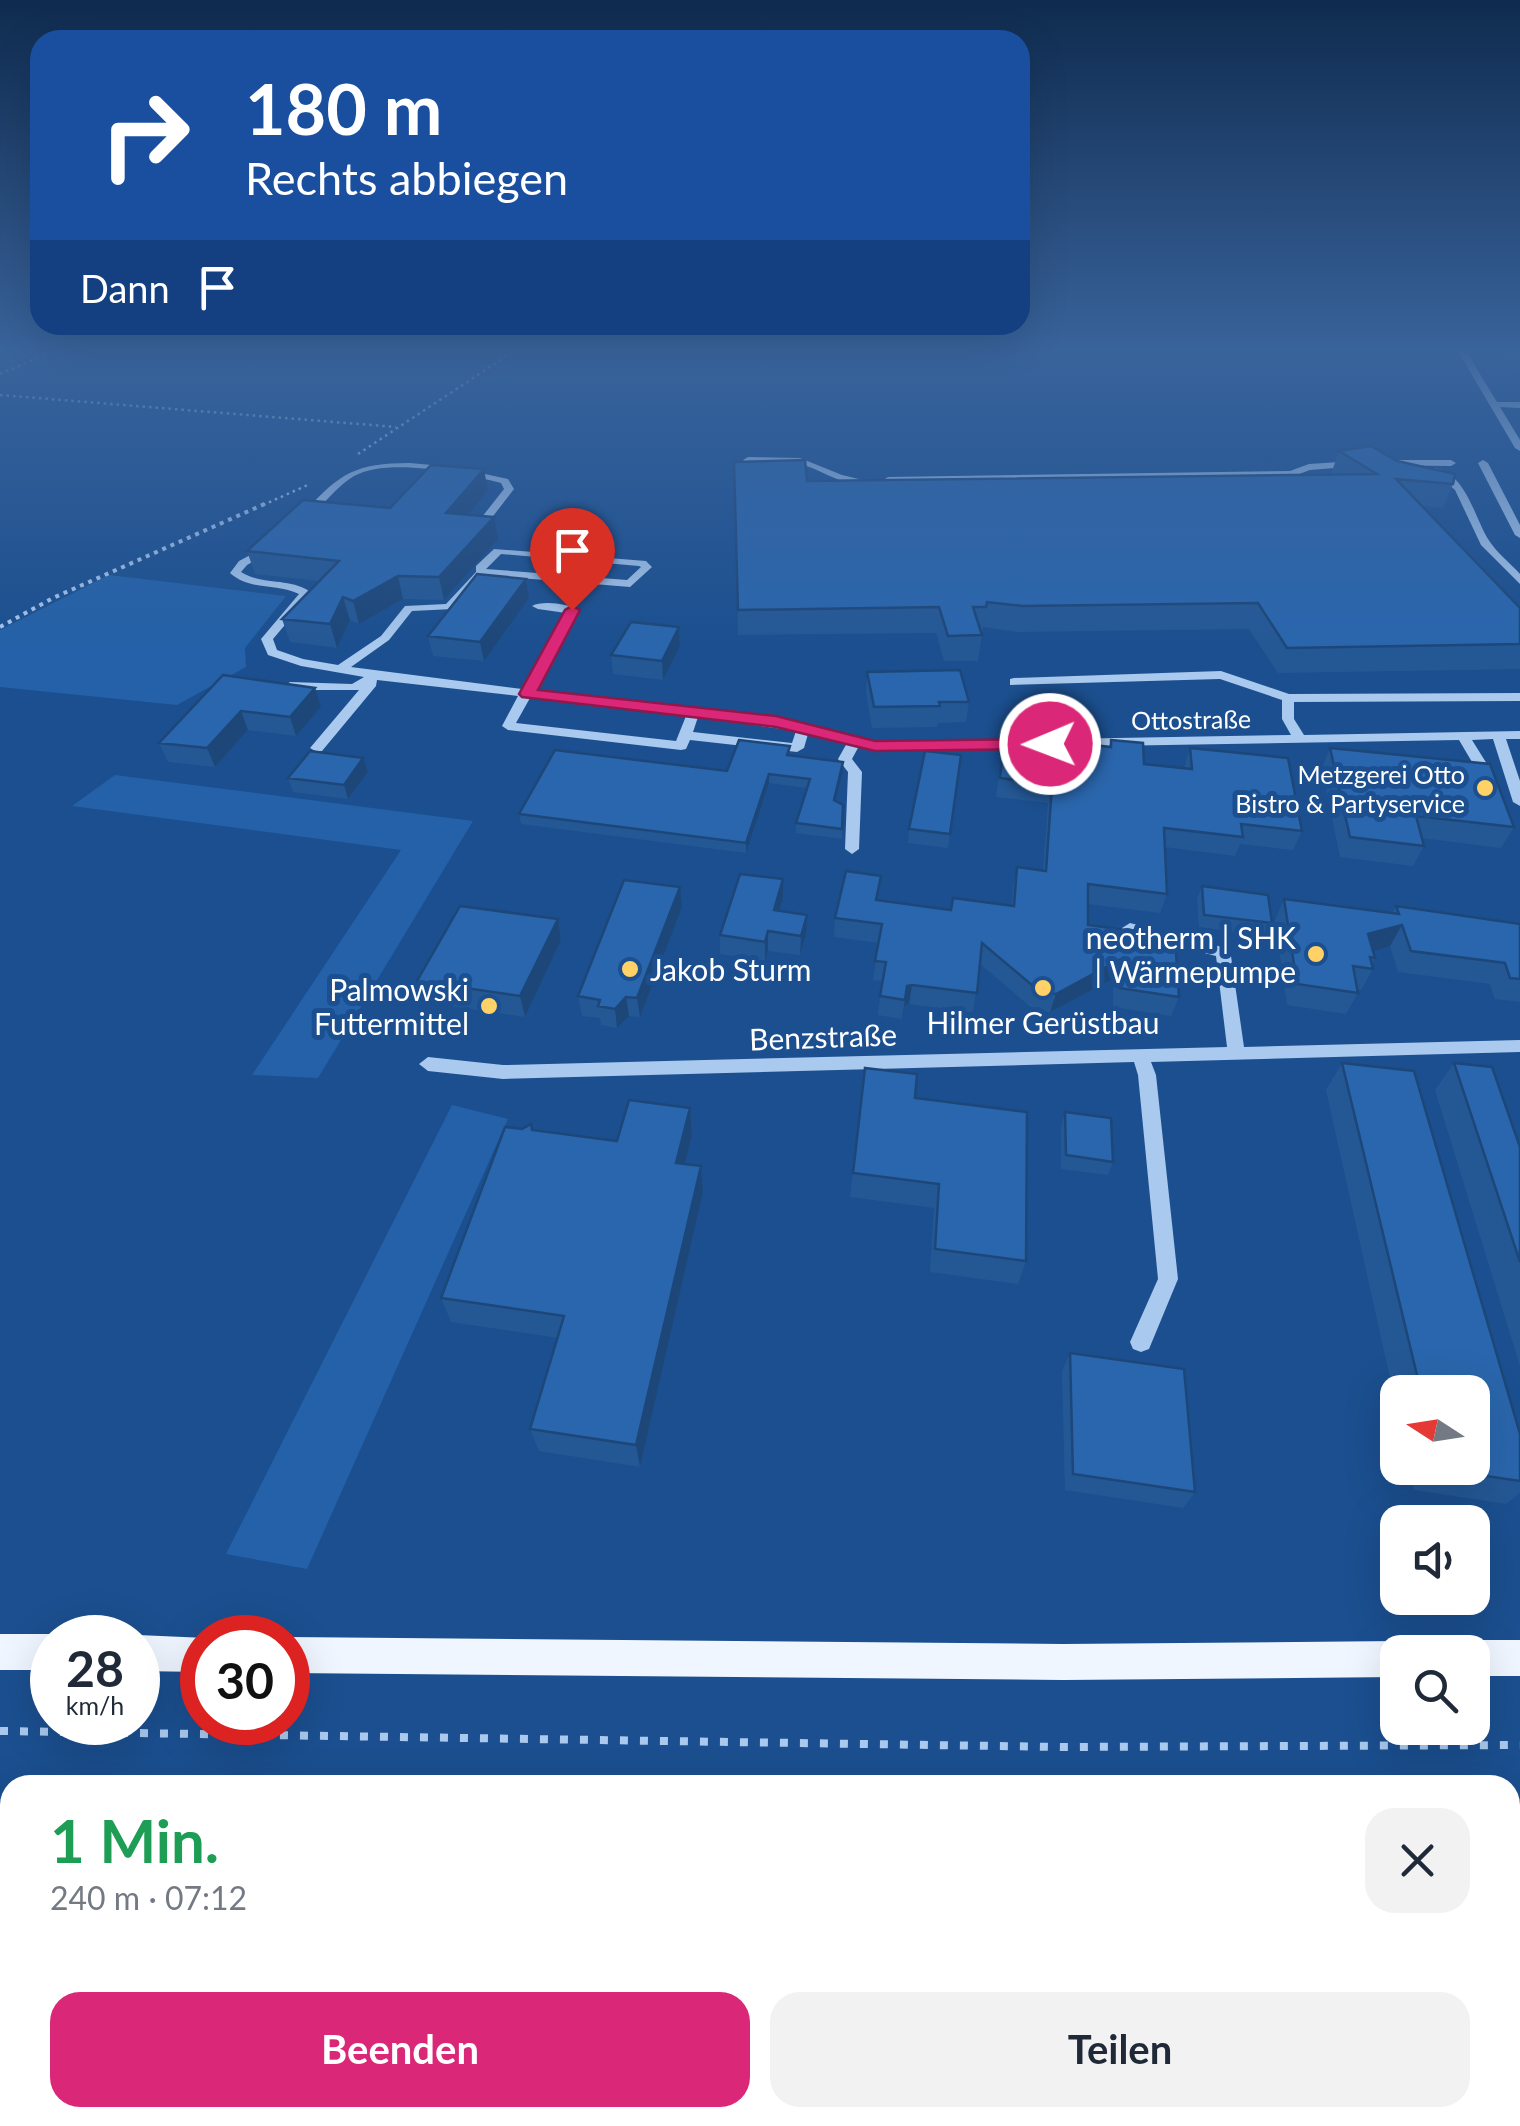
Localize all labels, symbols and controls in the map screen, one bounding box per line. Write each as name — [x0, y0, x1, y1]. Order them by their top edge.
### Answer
text: 180 m — [245, 66, 442, 150]
icon: right — [80, 70, 210, 200]
text: Rechts abbiegen — [245, 151, 568, 205]
icon: arrive — [190, 260, 245, 315]
text: Dann — [80, 265, 170, 311]
pin — [530, 508, 615, 611]
icon: arrive — [545, 523, 600, 578]
position arrow — [998, 692, 1102, 796]
street label: Ottostraße — [1131, 703, 1251, 735]
place label: Metzgerei Otto Bistro & Partyservice — [1235, 759, 1465, 818]
marker: Metzgerei Otto Bistro & Partyservice — [1474, 777, 1496, 799]
place label: neotherm | SHK | Wärmepumpe — [1086, 919, 1296, 989]
marker: neotherm | SHK | Wärmepumpe — [1305, 943, 1327, 965]
place label: Jakob Sturm — [650, 951, 812, 987]
marker: Jakob Sturm — [619, 958, 641, 980]
place label: Palmowski Futtermittel — [314, 971, 469, 1041]
marker: Hilmer Gerüstbau — [1032, 977, 1054, 999]
marker: Palmowski Futtermittel — [478, 995, 500, 1017]
place label: Hilmer Gerüstbau — [927, 1004, 1159, 1040]
street label: Benzstraße — [748, 1015, 898, 1057]
north arrow — [1380, 1375, 1490, 1485]
map controls — [1380, 1375, 1490, 1745]
button: sound — [1380, 1505, 1490, 1615]
speed limit sign: 30 — [180, 1615, 310, 1745]
button: search — [1380, 1635, 1490, 1745]
text: 28 — [66, 1638, 124, 1698]
text: km/h — [66, 1690, 124, 1720]
text: 1 Min. — [50, 1804, 219, 1876]
button: close — [1365, 1808, 1470, 1913]
text: 240 m · 07:12 — [50, 1878, 247, 1917]
button: Beenden — [50, 1992, 750, 2107]
button: Teilen — [770, 1992, 1470, 2107]

